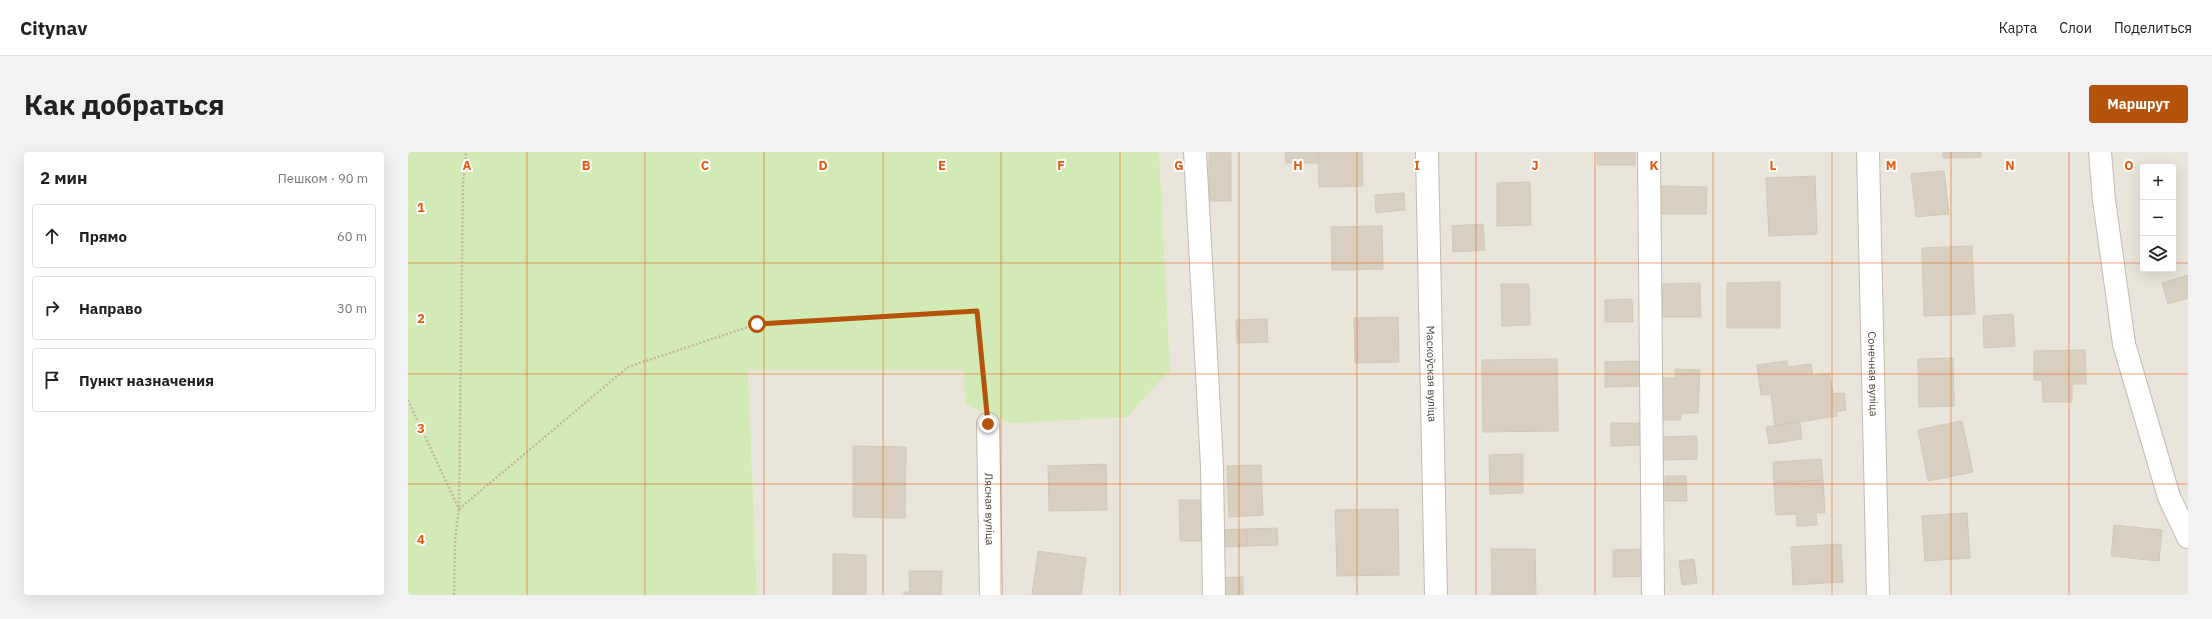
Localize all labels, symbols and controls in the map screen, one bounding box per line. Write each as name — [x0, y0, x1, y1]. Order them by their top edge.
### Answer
text: Citynav — [20, 16, 87, 40]
text: Карта — [1999, 19, 2037, 37]
text: Слои — [2059, 19, 2092, 37]
text: Поделиться — [2114, 19, 2192, 37]
button: Маршрут — [2089, 85, 2188, 123]
text: Как добраться — [24, 86, 225, 123]
text: A — [463, 157, 472, 174]
text: B — [582, 157, 591, 174]
text: C — [701, 157, 710, 174]
text: D — [818, 157, 828, 174]
text: E — [938, 157, 946, 174]
text: F — [1057, 157, 1065, 174]
text: G — [1174, 157, 1184, 174]
text: H — [1293, 157, 1303, 174]
text: I — [1414, 157, 1420, 174]
text: J — [1531, 157, 1539, 174]
text: K — [1649, 157, 1659, 174]
text: L — [1770, 157, 1777, 174]
text: M — [1886, 157, 1896, 174]
text: N — [2005, 157, 2015, 174]
text: O — [2124, 157, 2134, 174]
map controls — [2140, 164, 2176, 272]
button: + — [2140, 164, 2176, 200]
text: 2 мин — [40, 167, 87, 189]
text: Пешком · 90 m — [278, 170, 368, 187]
text: 1 — [417, 199, 425, 216]
button: − — [2140, 200, 2176, 236]
icon: ahead — [41, 225, 63, 247]
text: Прямо — [79, 227, 127, 246]
text: 60 m — [337, 228, 367, 245]
button: layers — [2140, 236, 2176, 272]
icon: right — [41, 297, 63, 319]
text: Направо — [79, 299, 142, 318]
text: 30 m — [337, 300, 367, 317]
text: 2 — [417, 310, 425, 327]
route start — [748, 315, 766, 333]
street label: Маскоўская вуліца — [1424, 326, 1439, 422]
street label: Сонечная вуліца — [1865, 331, 1881, 417]
icon: arrive — [41, 369, 63, 391]
text: Пункт назначения — [79, 371, 214, 390]
route end — [979, 415, 997, 433]
text: 3 — [417, 420, 425, 437]
street label: Лясная вуліца — [982, 473, 997, 546]
text: 4 — [417, 531, 425, 548]

